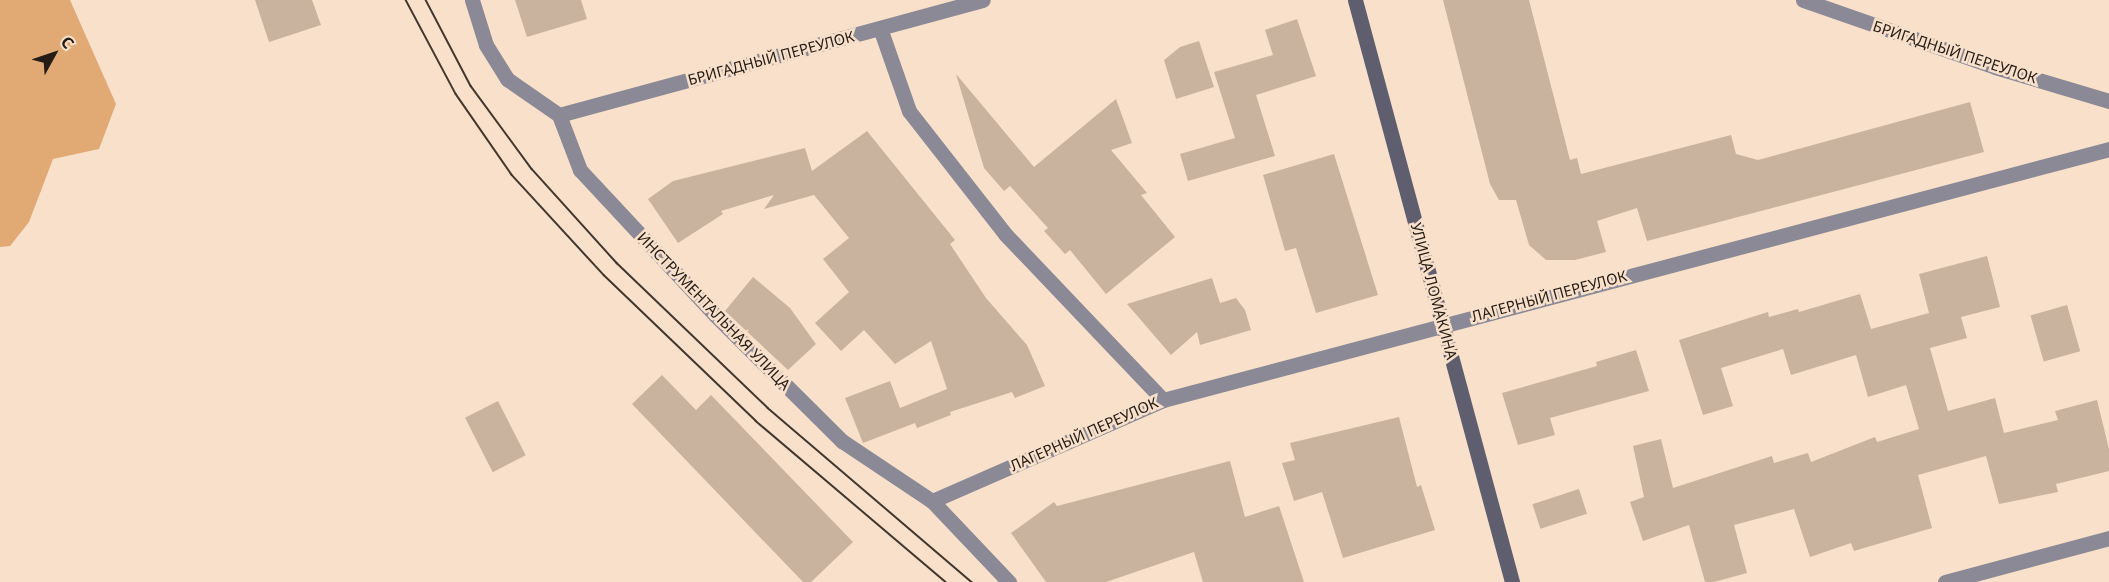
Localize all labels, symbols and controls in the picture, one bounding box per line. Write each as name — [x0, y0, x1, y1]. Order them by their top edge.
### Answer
street label: БРИГАДНЫЙ ПЕРЕУЛОК — [1871, 17, 2039, 87]
north arrow — [24, 24, 84, 84]
street label: БРИГАДНЫЙ ПЕРЕУЛОК — [686, 27, 856, 89]
text: С — [56, 31, 80, 53]
street label: УЛИЦА ЛОМАКИНА — [1407, 221, 1461, 361]
street label: ИНСТРУМЕНТАЛЬНАЯ УЛИЦА — [634, 228, 794, 394]
street label: ЛАГЕРНЫЙ ПЕРЕУЛОК — [1469, 267, 1629, 325]
street label: ЛАГЕРНЫЙ ПЕРЕУЛОК — [1007, 393, 1161, 475]

